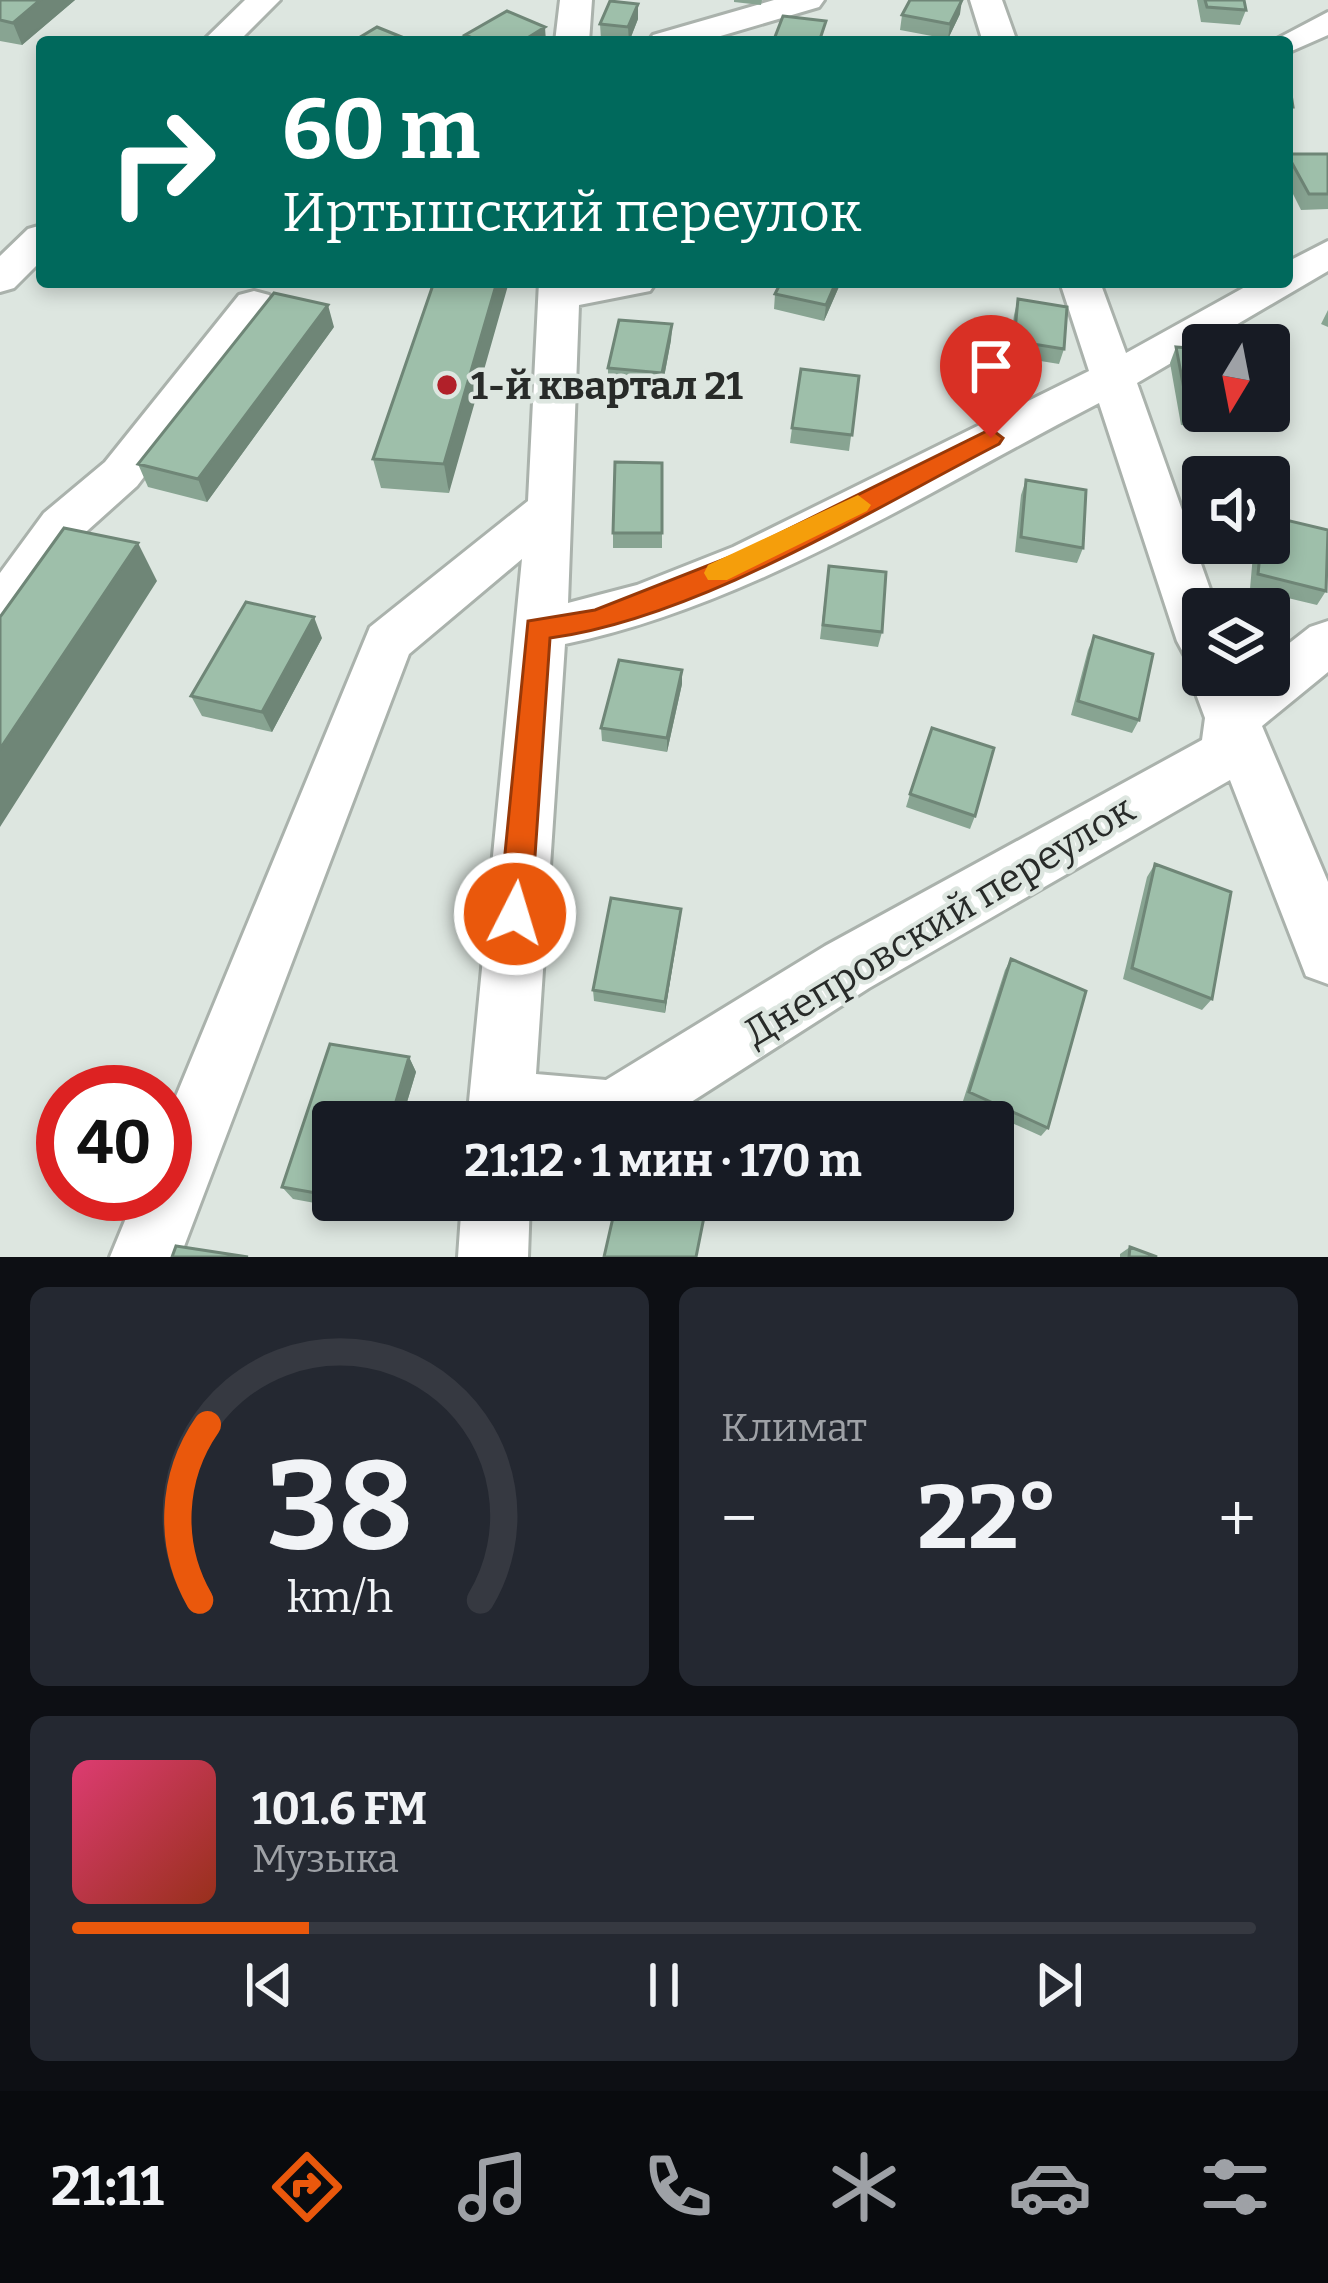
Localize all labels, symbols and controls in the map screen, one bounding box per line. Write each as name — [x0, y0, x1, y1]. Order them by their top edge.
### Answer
text: 60 m — [282, 79, 480, 180]
icon: right — [84, 84, 240, 240]
text: Иртышский переулок — [282, 181, 861, 245]
pin — [940, 315, 1042, 438]
north arrow — [1182, 324, 1290, 432]
map controls — [1182, 324, 1290, 696]
icon: arrive — [958, 333, 1024, 399]
place label: 1-й квартал 21 — [471, 363, 743, 409]
marker: 1-й квартал 21 — [434, 372, 460, 398]
button: sound — [1182, 456, 1290, 564]
button: layers — [1182, 588, 1290, 696]
street label: Днепровский переулок — [736, 786, 1143, 1056]
position arrow — [452, 851, 578, 977]
speed limit sign: 40 — [36, 1065, 192, 1221]
text: 21:12 · 1 мин · 170 m — [464, 1134, 862, 1188]
text: Климат — [721, 1405, 867, 1451]
text: 38 — [266, 1432, 413, 1582]
text: 22° — [917, 1464, 1058, 1572]
text: − — [721, 1479, 757, 1558]
text: + — [1218, 1479, 1256, 1558]
text: km/h — [286, 1571, 393, 1622]
text: 101.6 FM — [252, 1782, 427, 1836]
text: Музыка — [252, 1836, 399, 1882]
icon: previous — [236, 1952, 302, 2018]
icon: pause — [631, 1952, 697, 2018]
icon: next — [1026, 1952, 1092, 2018]
icon: directions — [265, 2145, 349, 2229]
icon: music — [451, 2145, 535, 2229]
icon: phone — [636, 2145, 720, 2229]
icon: climate — [822, 2145, 906, 2229]
icon: car — [1008, 2145, 1092, 2229]
icon: filters — [1193, 2145, 1277, 2229]
text: 21:11 — [51, 2155, 164, 2219]

